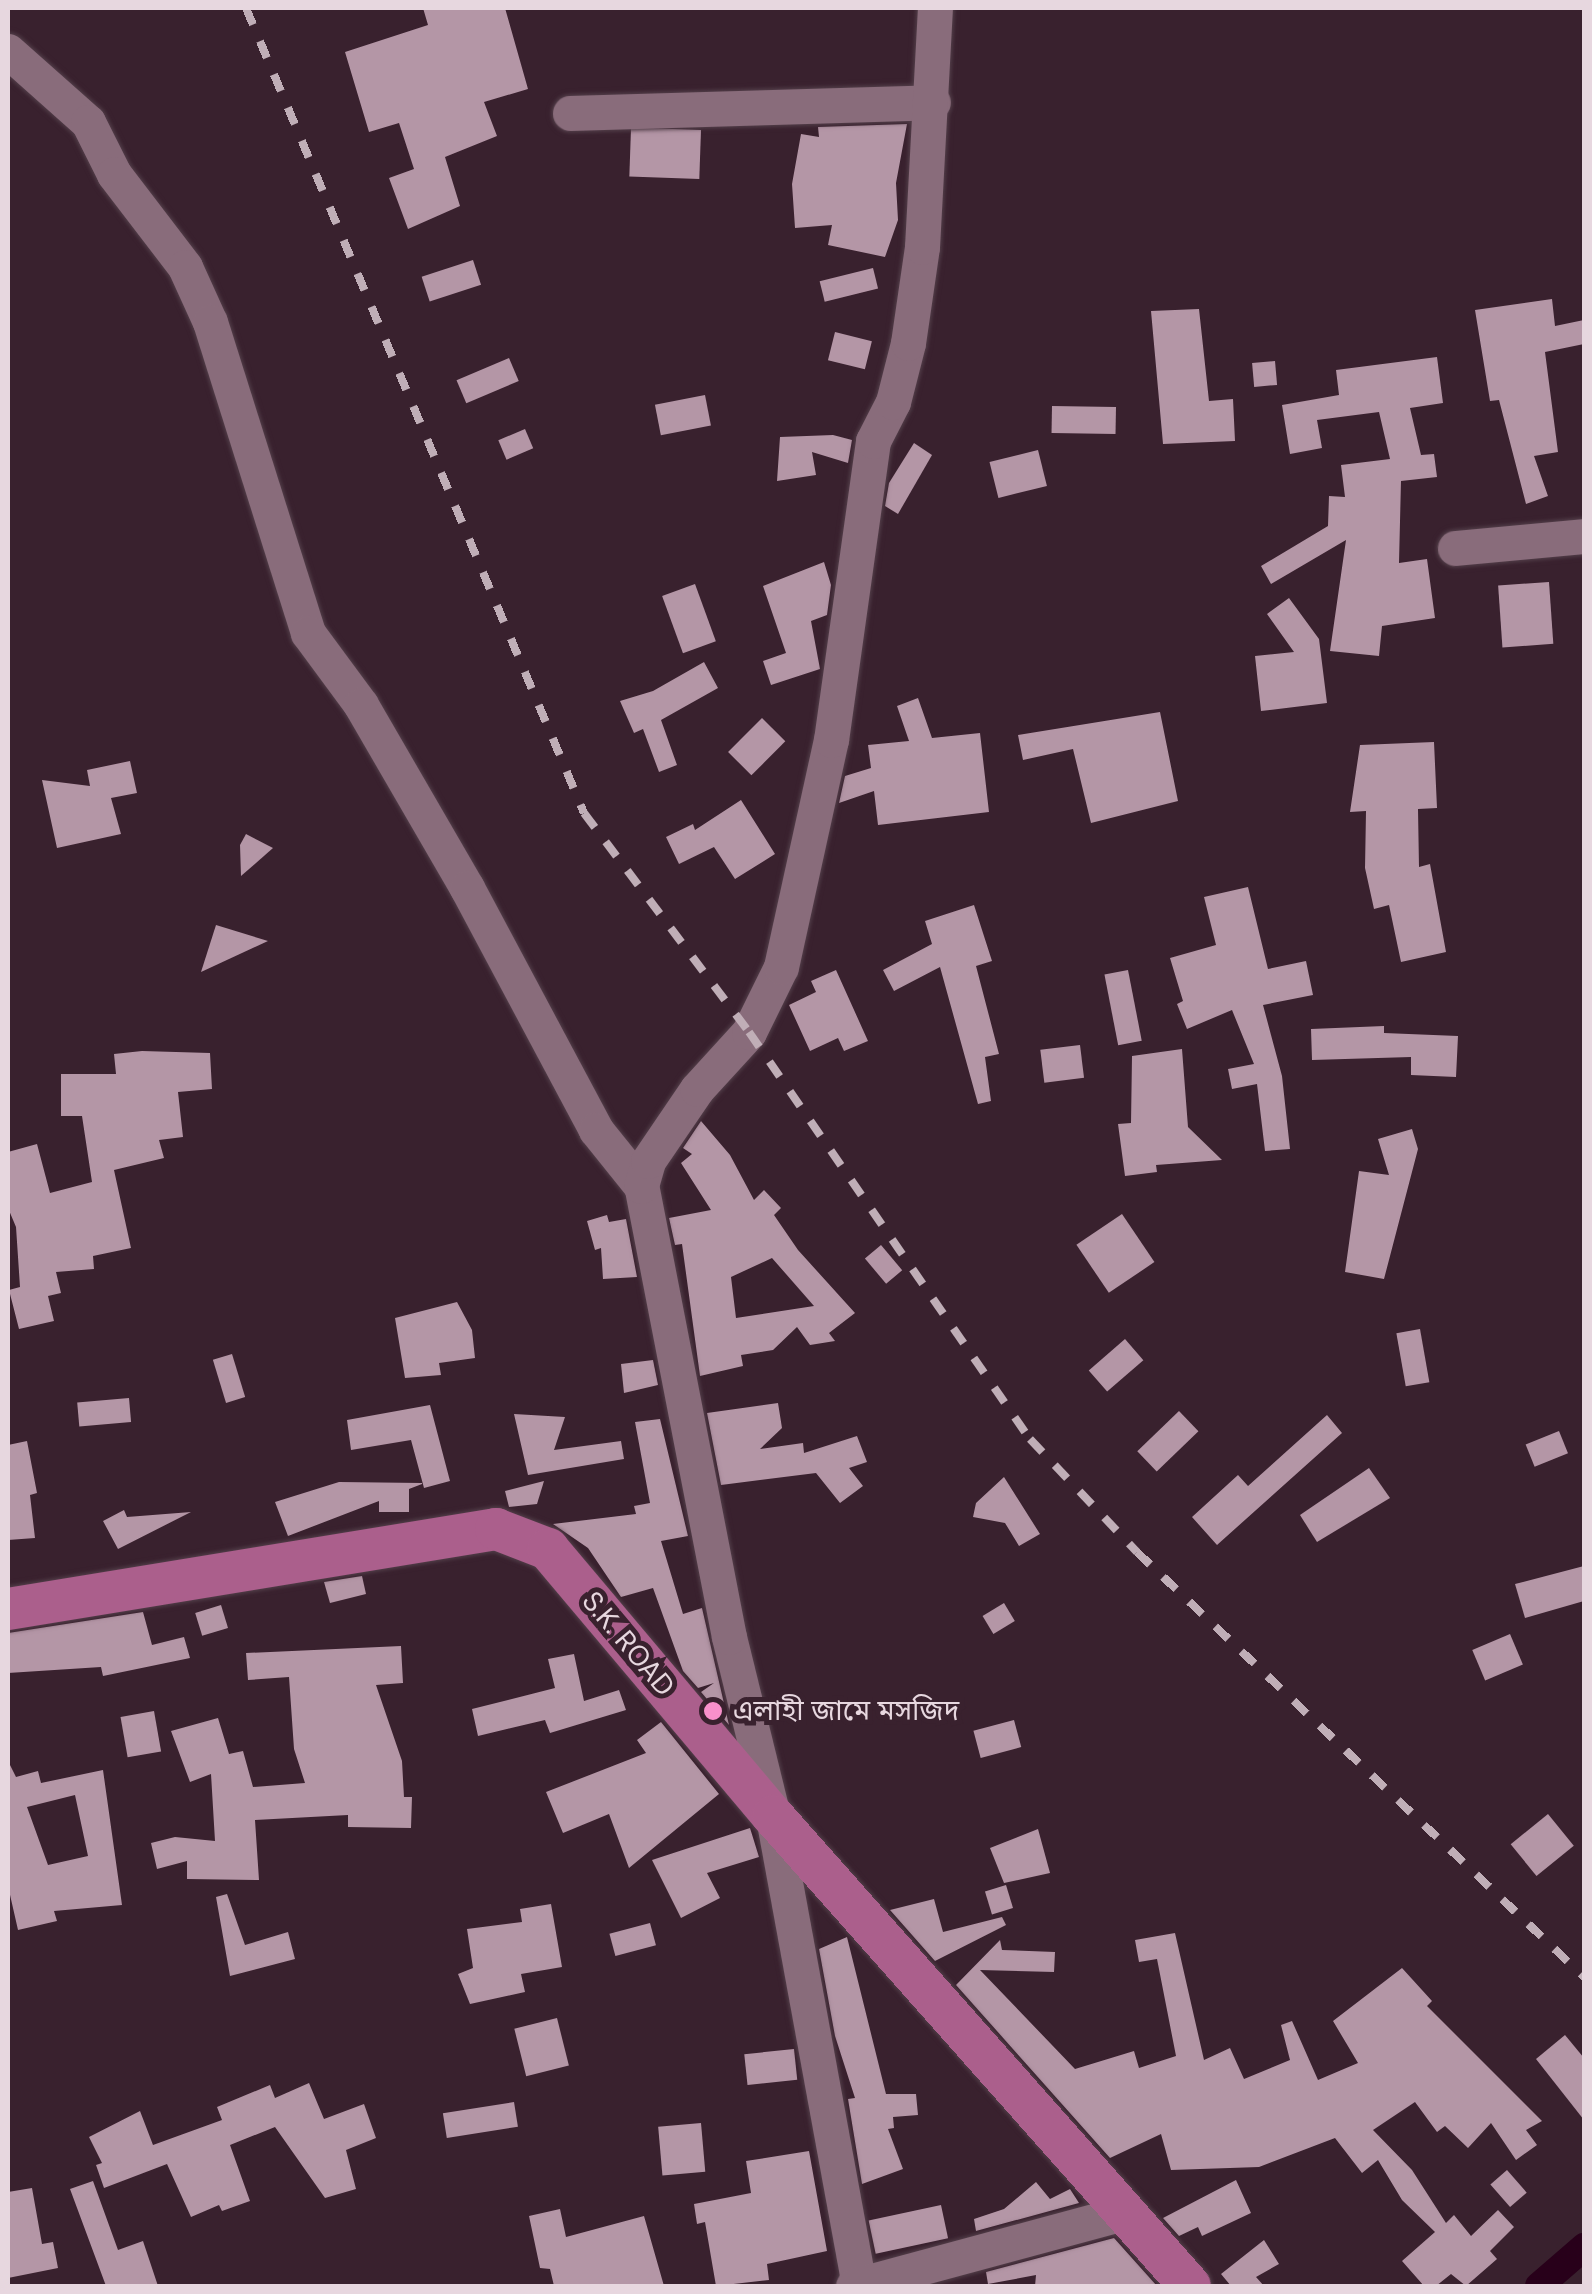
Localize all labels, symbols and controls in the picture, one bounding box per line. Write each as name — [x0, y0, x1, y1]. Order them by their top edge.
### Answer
street label: S.K. ROAD — [575, 1585, 681, 1703]
place label: এলাহী জামে মসজিদ — [733, 1694, 959, 1728]
marker: এলাহী জামে মসজিদ — [702, 1700, 724, 1722]

